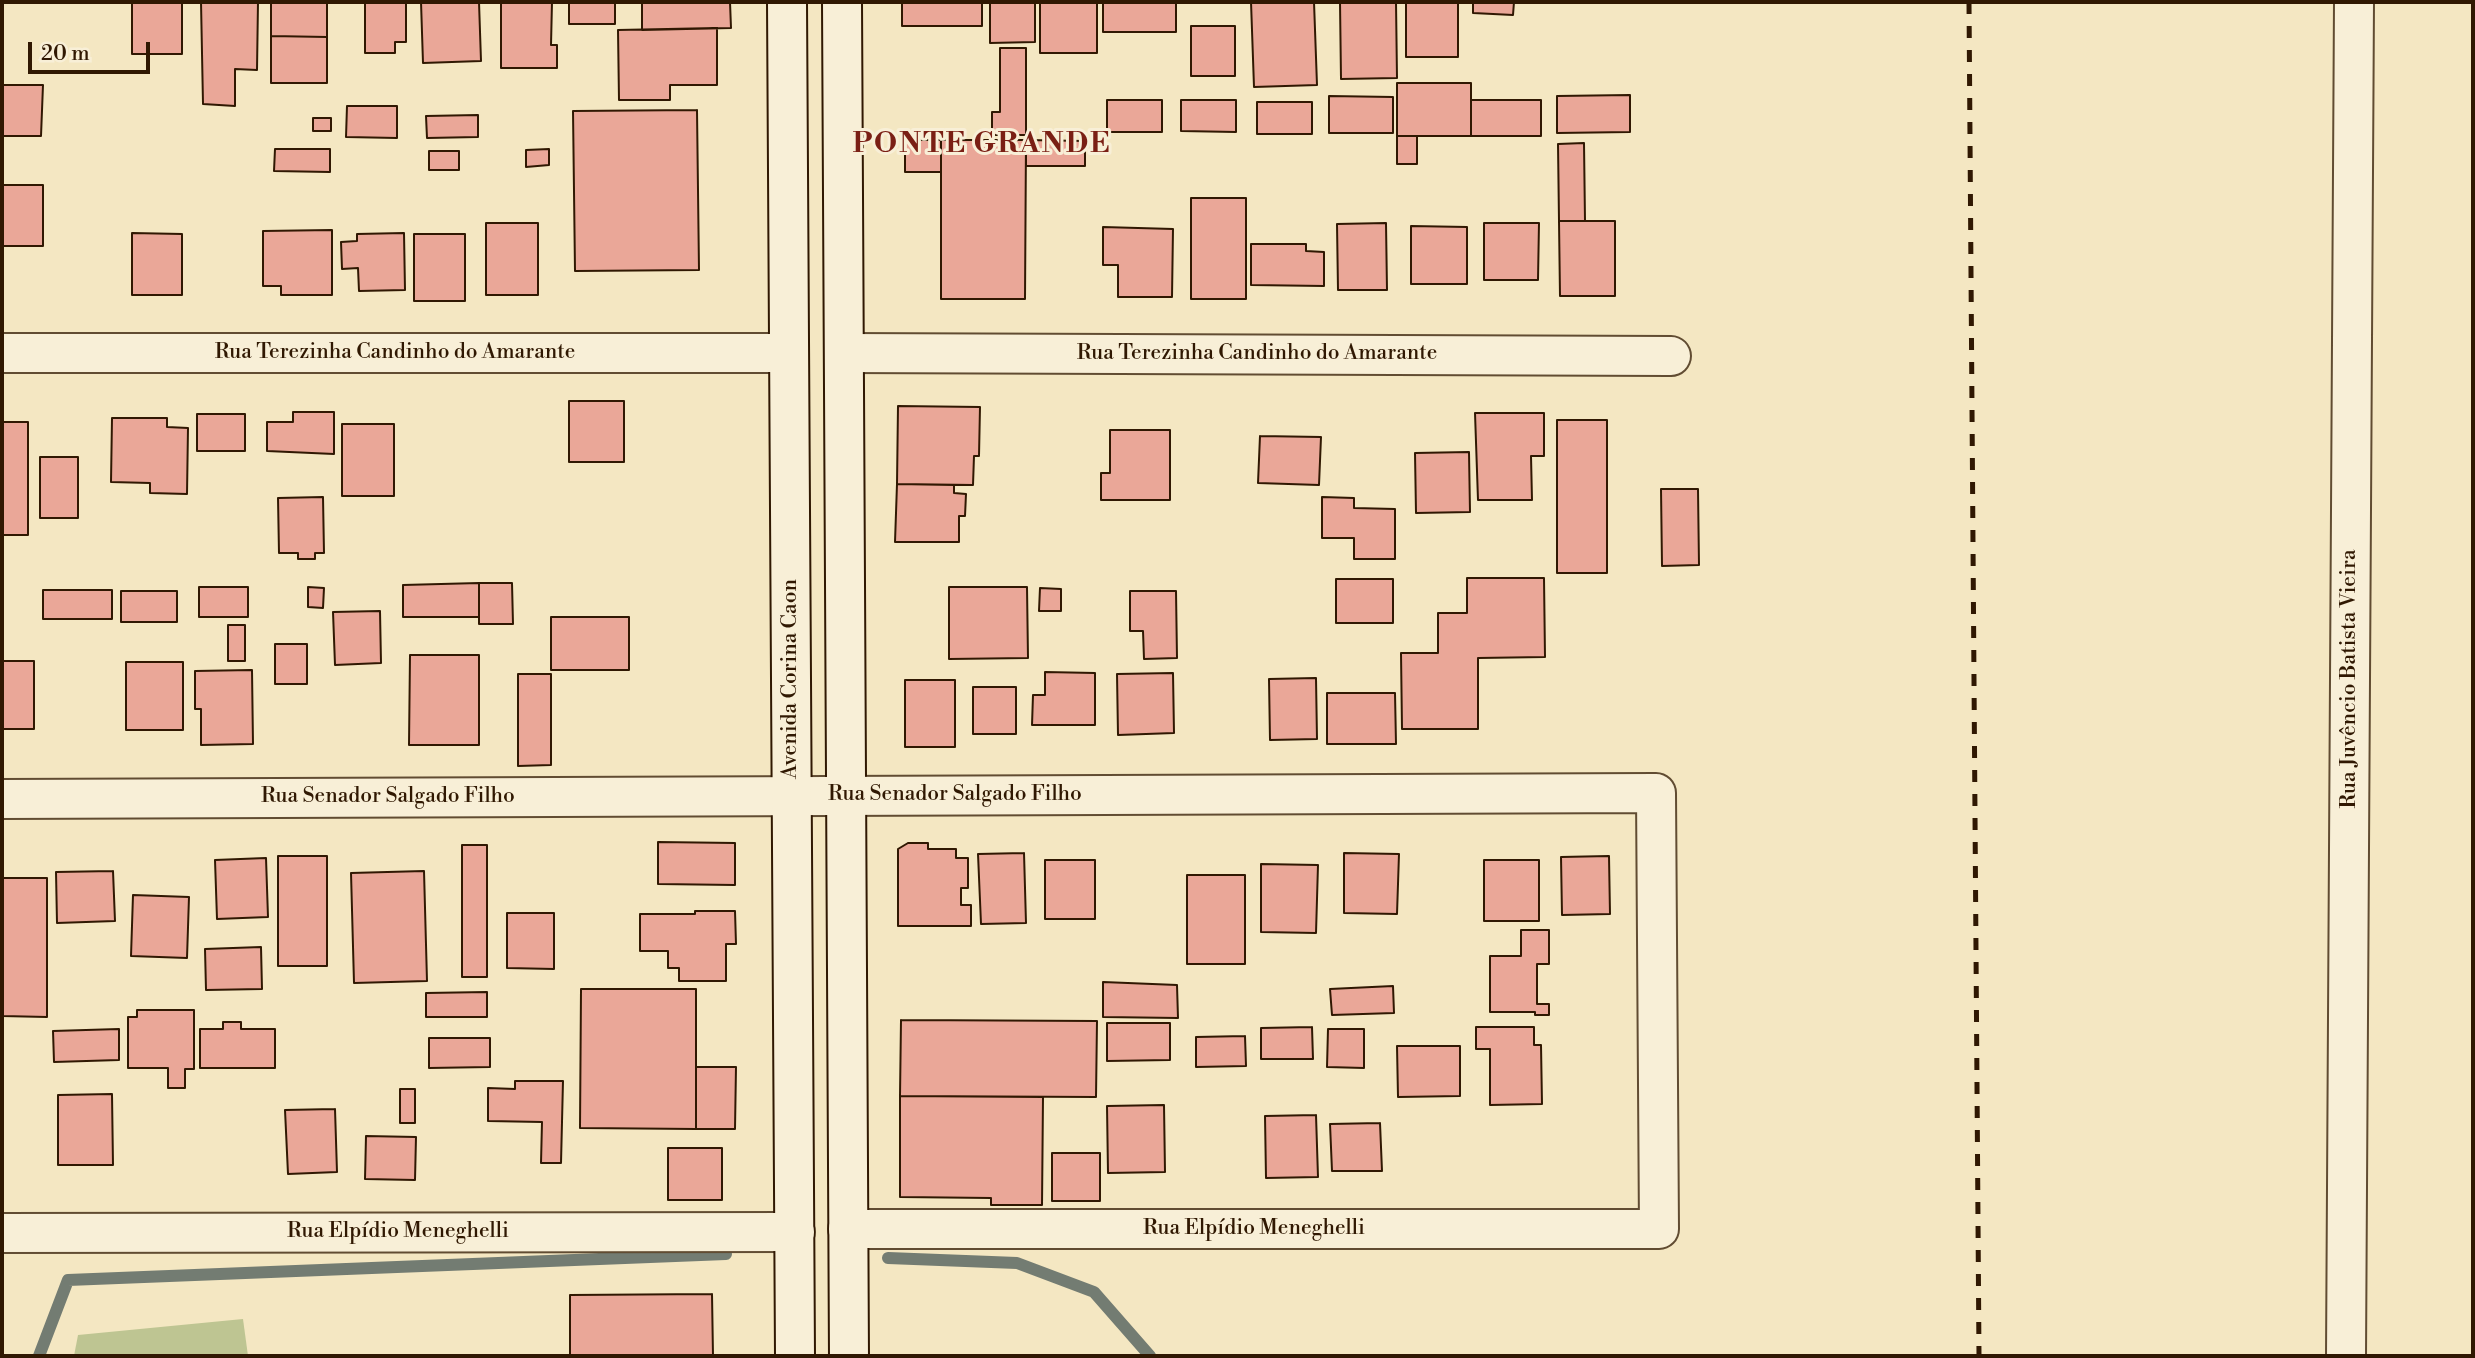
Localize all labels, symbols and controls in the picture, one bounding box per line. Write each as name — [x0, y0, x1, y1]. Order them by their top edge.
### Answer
scale bar — [32, 28, 154, 72]
text: 20 m — [41, 41, 90, 67]
district label: PONTE GRANDE — [854, 128, 1110, 162]
street label: Rua Terezinha Candinho do Amarante — [215, 340, 575, 366]
street label: Rua Terezinha Candinho do Amarante — [1077, 341, 1437, 367]
street label: Rua Juvêncio Batista Vieira — [2337, 549, 2363, 809]
street label: Avenida Corina Caon — [778, 579, 804, 779]
street label: Rua Senador Salgado Filho — [828, 782, 1082, 808]
street label: Rua Senador Salgado Filho — [261, 784, 515, 810]
street label: Rua Elpídio Meneghelli — [1143, 1216, 1365, 1242]
street label: Rua Elpídio Meneghelli — [287, 1219, 509, 1245]

